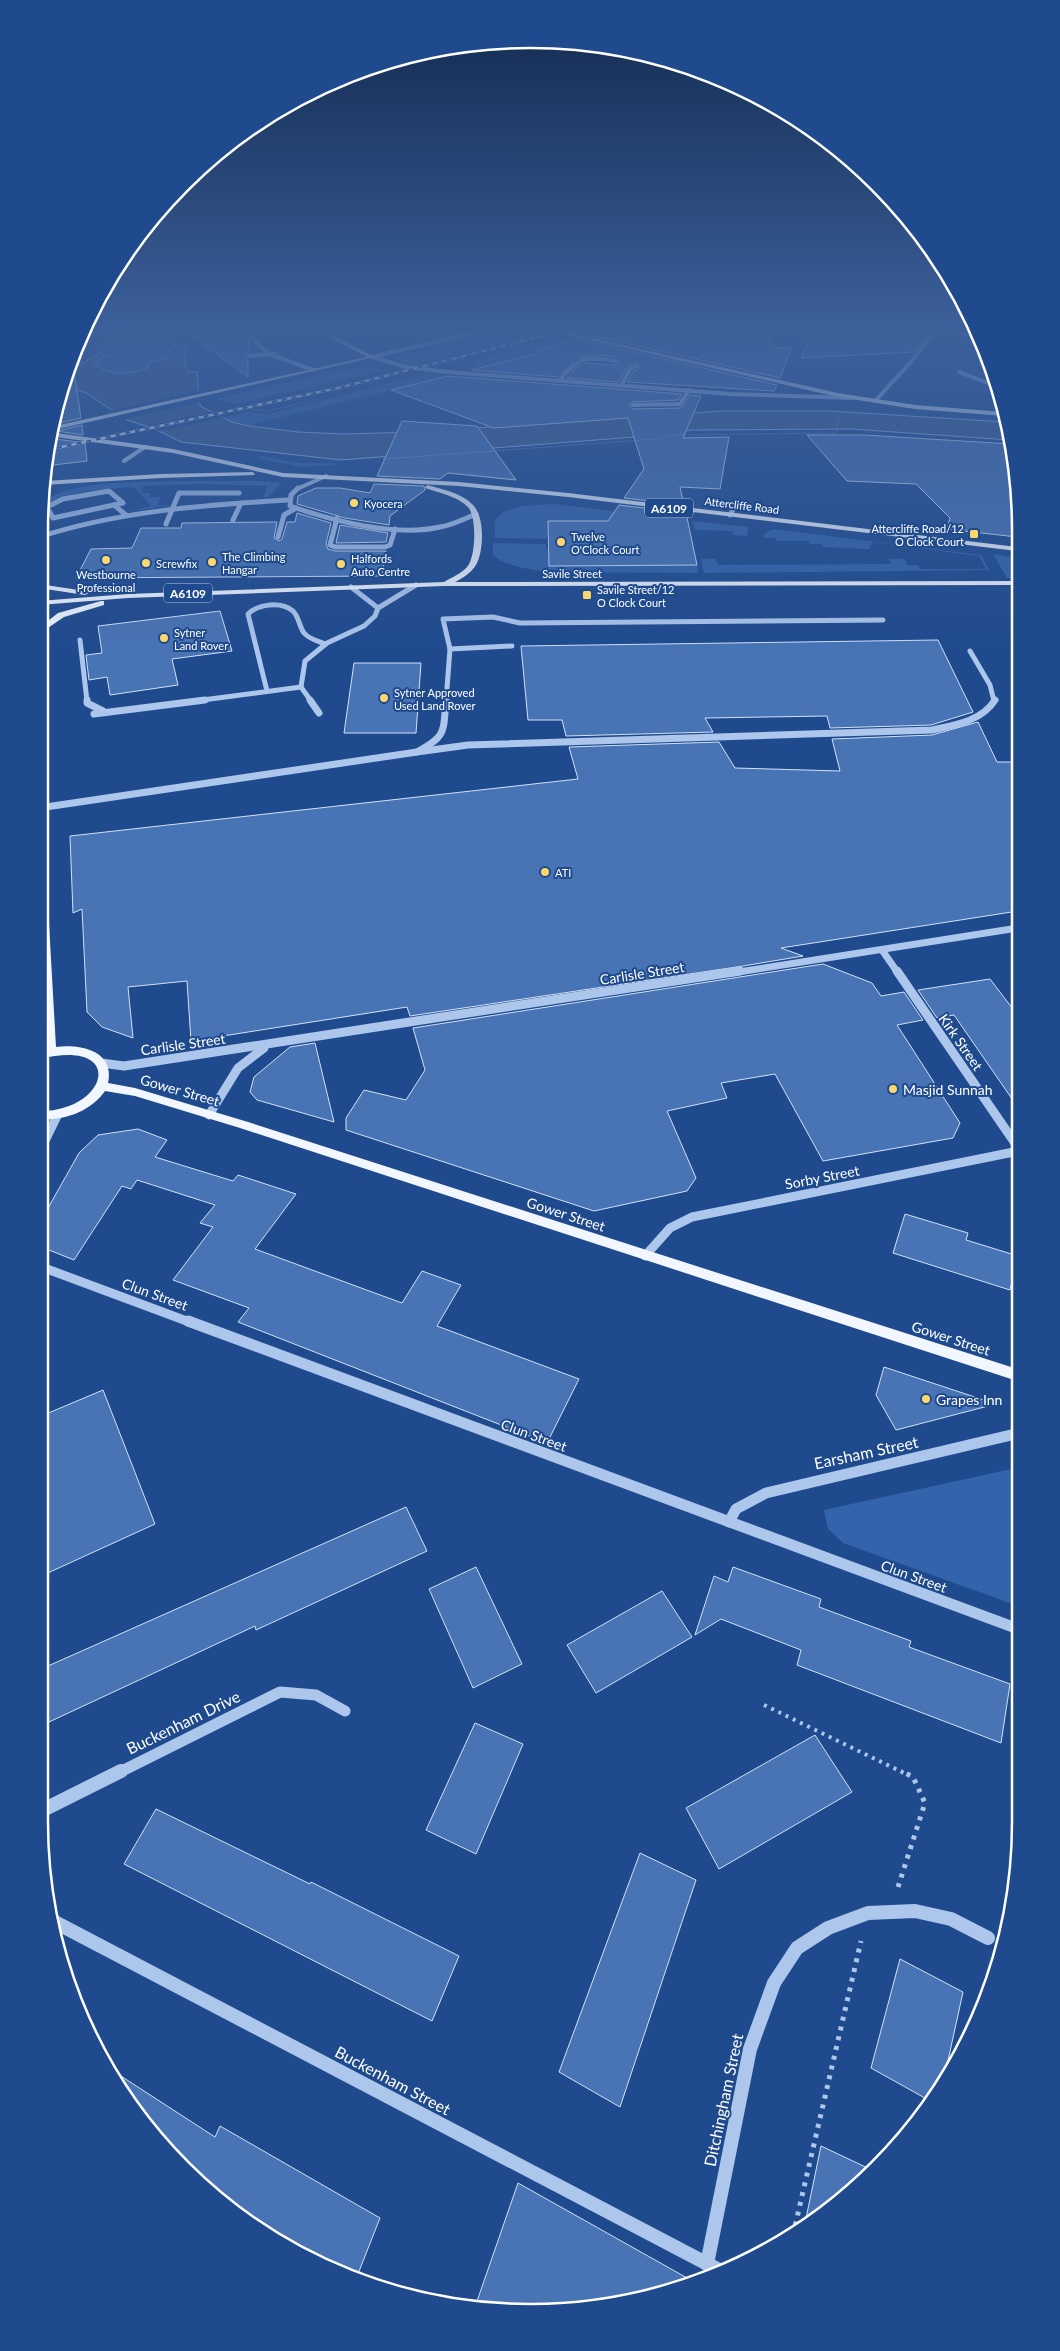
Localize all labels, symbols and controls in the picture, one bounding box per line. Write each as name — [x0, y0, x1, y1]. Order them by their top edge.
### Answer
street label: Attercliffe Road — [704, 494, 780, 516]
marker: Kyocera — [348, 497, 360, 509]
place label: Kyocera — [364, 497, 403, 510]
road number: A6109 — [645, 498, 693, 518]
place label: Attercliffe Road/12 O Clock Court — [871, 522, 964, 548]
marker: Attercliffe Road/12 O Clock Court — [968, 528, 980, 540]
place label: Twelve O'Clock Court — [571, 530, 639, 556]
marker: Twelve O'Clock Court — [555, 536, 567, 548]
place label: The Climbing Hangar — [222, 550, 286, 576]
place label: Halfords Auto Centre — [351, 552, 410, 578]
marker: Westbourne Professional — [100, 554, 112, 566]
marker: The Climbing Hangar — [206, 556, 218, 568]
marker: Screwfix — [140, 557, 152, 569]
place label: Screwfix — [156, 557, 198, 570]
marker: Halfords Auto Centre — [335, 558, 347, 570]
street label: Savile Street — [542, 567, 602, 580]
place label: Westbourne Professional — [76, 568, 136, 594]
place label: Savile Street/12 O Clock Court — [597, 583, 674, 609]
road number: A6109 — [164, 584, 212, 602]
marker: Savile Street/12 O Clock Court — [581, 589, 593, 601]
place label: Sytner Land Rover — [174, 626, 228, 652]
marker: Sytner Land Rover — [158, 632, 170, 644]
place label: Sytner Approved Used Land Rover — [394, 686, 476, 712]
marker: Sytner Approved Used Land Rover — [378, 692, 390, 704]
marker: ATI — [539, 866, 551, 878]
place label: ATI — [555, 866, 571, 879]
street label: Carlisle Street — [599, 958, 685, 988]
street label: Kirk Street — [935, 1010, 987, 1074]
street label: Carlisle Street — [140, 1030, 226, 1058]
street label: Gower Street — [138, 1071, 222, 1109]
place label: Masjid Sunnah — [903, 1081, 993, 1098]
marker: Masjid Sunnah — [887, 1083, 899, 1095]
street label: Sorby Street — [783, 1161, 861, 1193]
street label: Gower Street — [525, 1193, 607, 1235]
street label: Clun Street — [120, 1274, 190, 1314]
street label: Gower Street — [910, 1317, 992, 1359]
place label: Grapes Inn — [936, 1391, 1002, 1408]
marker: Grapes Inn — [920, 1393, 932, 1405]
street label: Clun Street — [499, 1415, 569, 1455]
street label: Earsham Street — [812, 1432, 920, 1472]
street label: Clun Street — [879, 1556, 949, 1596]
street label: Buckenham Drive — [123, 1686, 243, 1758]
street label: Ditchingham Street — [700, 2032, 746, 2168]
street label: Buckenham Street — [332, 2042, 454, 2119]

